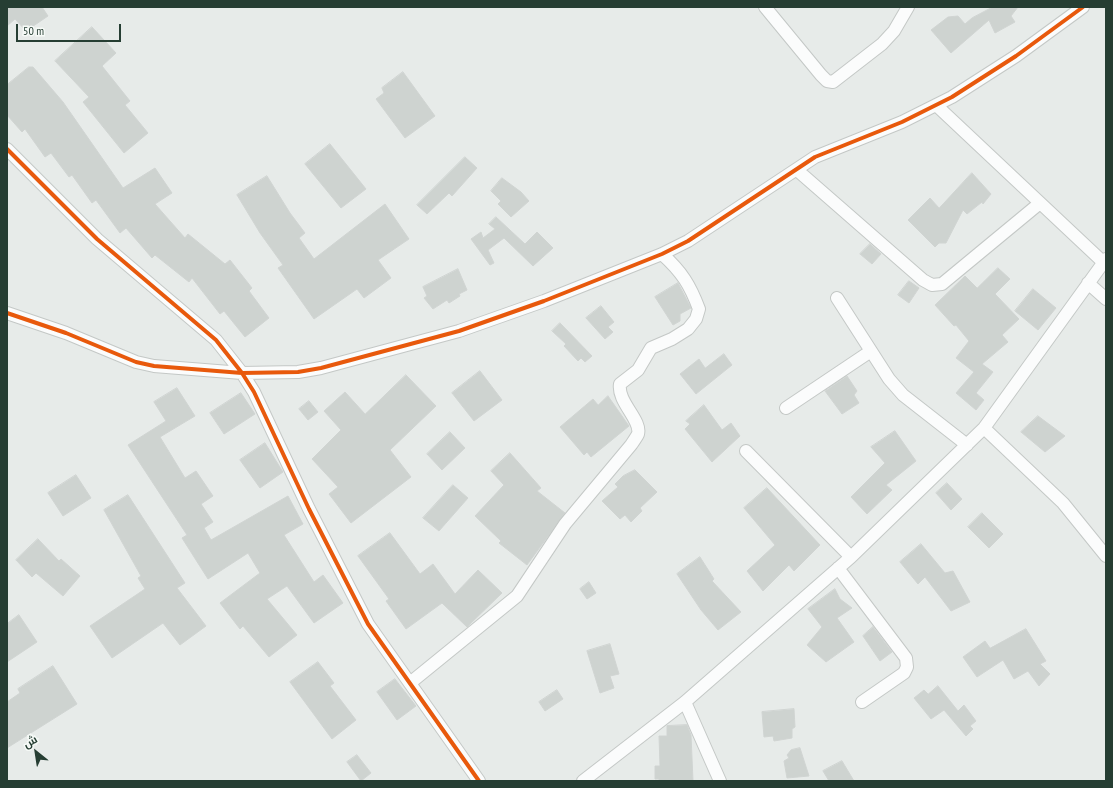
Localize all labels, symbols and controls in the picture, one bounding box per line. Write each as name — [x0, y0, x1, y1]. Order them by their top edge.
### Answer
scale bar — [18, 16, 123, 42]
text: 50 m — [23, 23, 44, 38]
north arrow — [16, 732, 56, 772]
text: ش — [20, 732, 40, 751]

